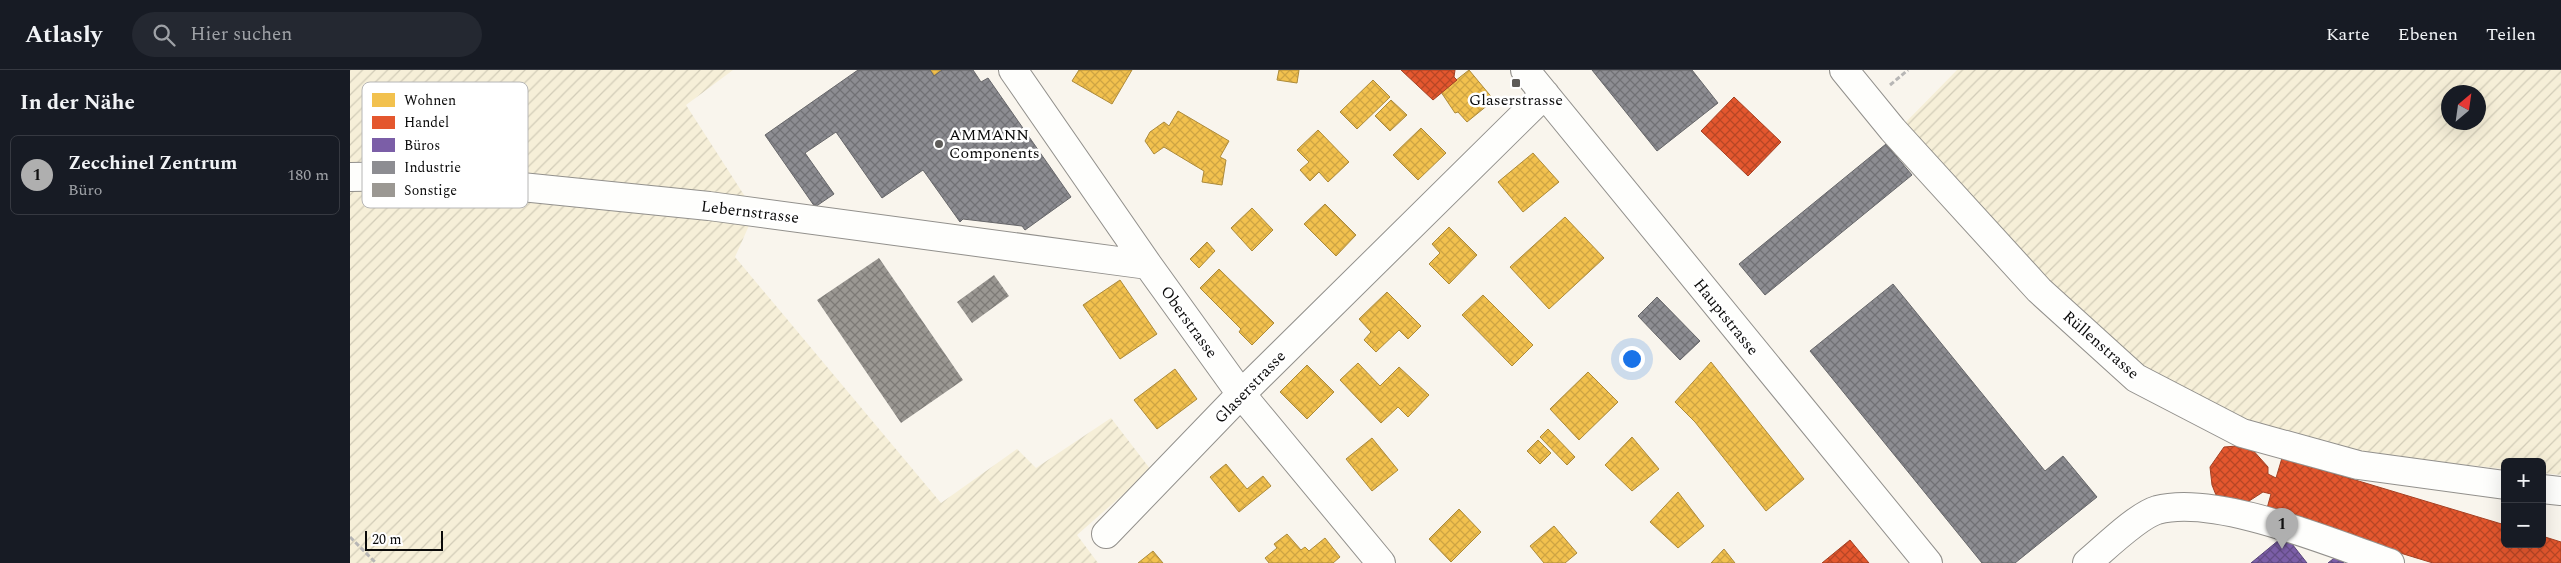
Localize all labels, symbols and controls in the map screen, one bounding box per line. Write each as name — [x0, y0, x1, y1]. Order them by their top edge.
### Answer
search box — [132, 12, 482, 57]
text: Atlasly — [25, 17, 102, 53]
text: Hier suchen — [190, 20, 292, 49]
icon: search — [150, 21, 178, 49]
text: Karte — [2326, 21, 2370, 48]
text: Ebenen — [2398, 21, 2458, 48]
text: Teilen — [2486, 21, 2536, 48]
marker: Glaserstrasse — [1510, 77, 1522, 89]
legend — [362, 82, 528, 208]
north arrow — [2441, 85, 2486, 130]
text: In der Nähe — [20, 87, 135, 119]
place label: Glaserstrasse — [1469, 88, 1563, 112]
text: Wohnen — [404, 90, 456, 111]
text: Handel — [404, 112, 449, 133]
place label: AMMANN Components — [949, 123, 1040, 165]
text: Büros — [404, 135, 440, 156]
marker: AMMANN Components — [933, 138, 945, 150]
text: Zecchinel Zentrum — [68, 149, 237, 178]
text: Industrie — [404, 157, 461, 178]
text: 1 — [33, 163, 41, 187]
text: 180 m — [287, 163, 329, 187]
text: Büro — [68, 178, 103, 202]
text: Sonstige — [404, 180, 457, 201]
street label: Lebernstrasse — [700, 194, 800, 230]
street label: Hauptstrasse — [1687, 273, 1765, 361]
street label: Oberstrasse — [1154, 281, 1224, 363]
street label: Rüllenstrasse — [2058, 305, 2144, 385]
street label: Glaserstrasse — [1209, 345, 1291, 429]
your location — [1619, 346, 1645, 372]
map controls — [2501, 458, 2546, 548]
button: + — [2501, 458, 2546, 503]
button: − — [2501, 503, 2546, 548]
pin: 1 — [2266, 508, 2298, 549]
scale bar — [365, 528, 442, 551]
text: 20 m — [372, 529, 402, 550]

